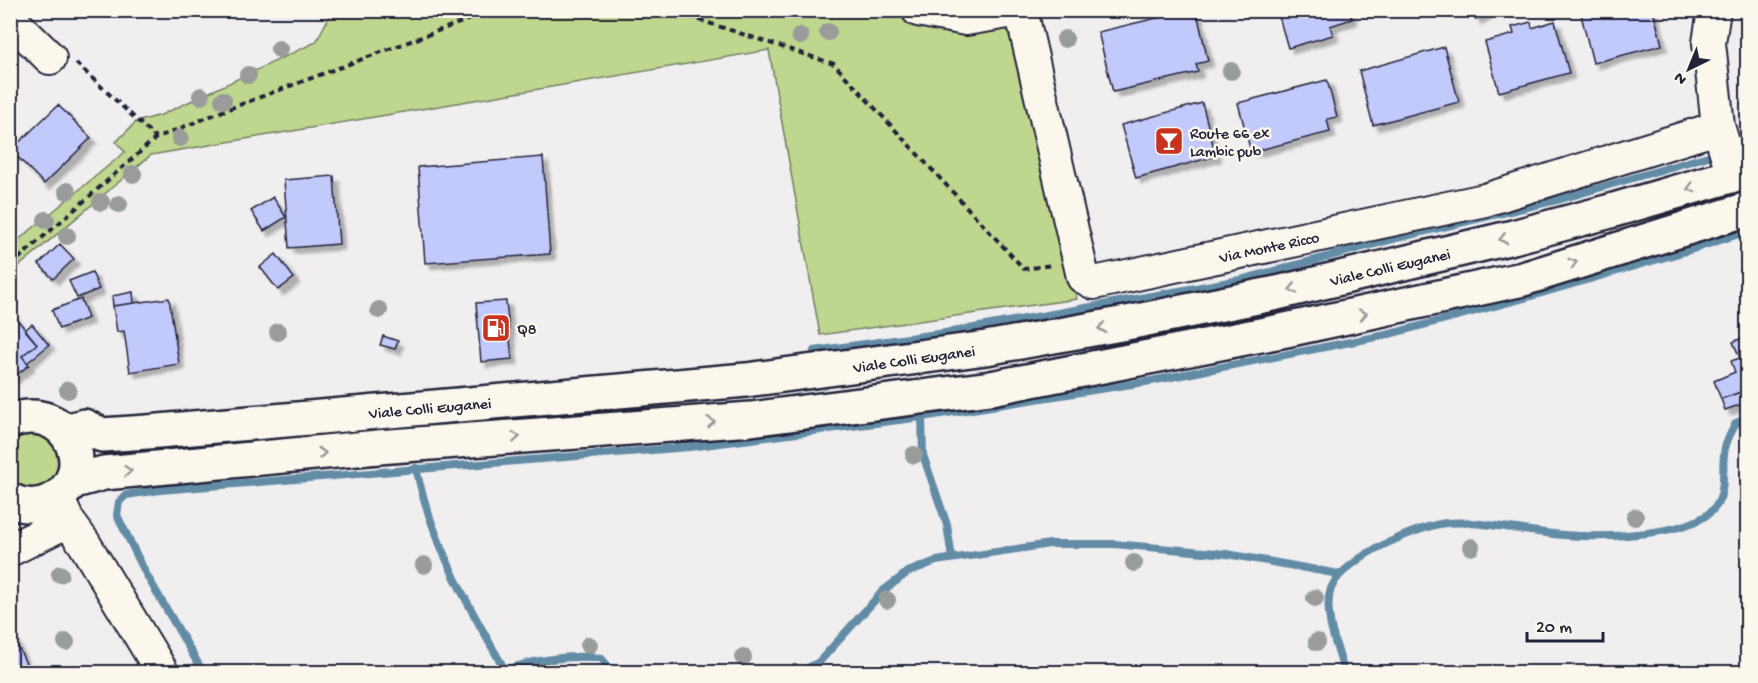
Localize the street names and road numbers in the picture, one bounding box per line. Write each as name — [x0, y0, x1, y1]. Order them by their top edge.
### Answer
street label: Via Monte Ricco — [1217, 230, 1321, 269]
street label: Viale Colli Euganei — [1328, 246, 1453, 293]
street label: Viale Colli Euganei — [851, 344, 977, 380]
street label: Viale Colli Euganei — [367, 396, 492, 425]

